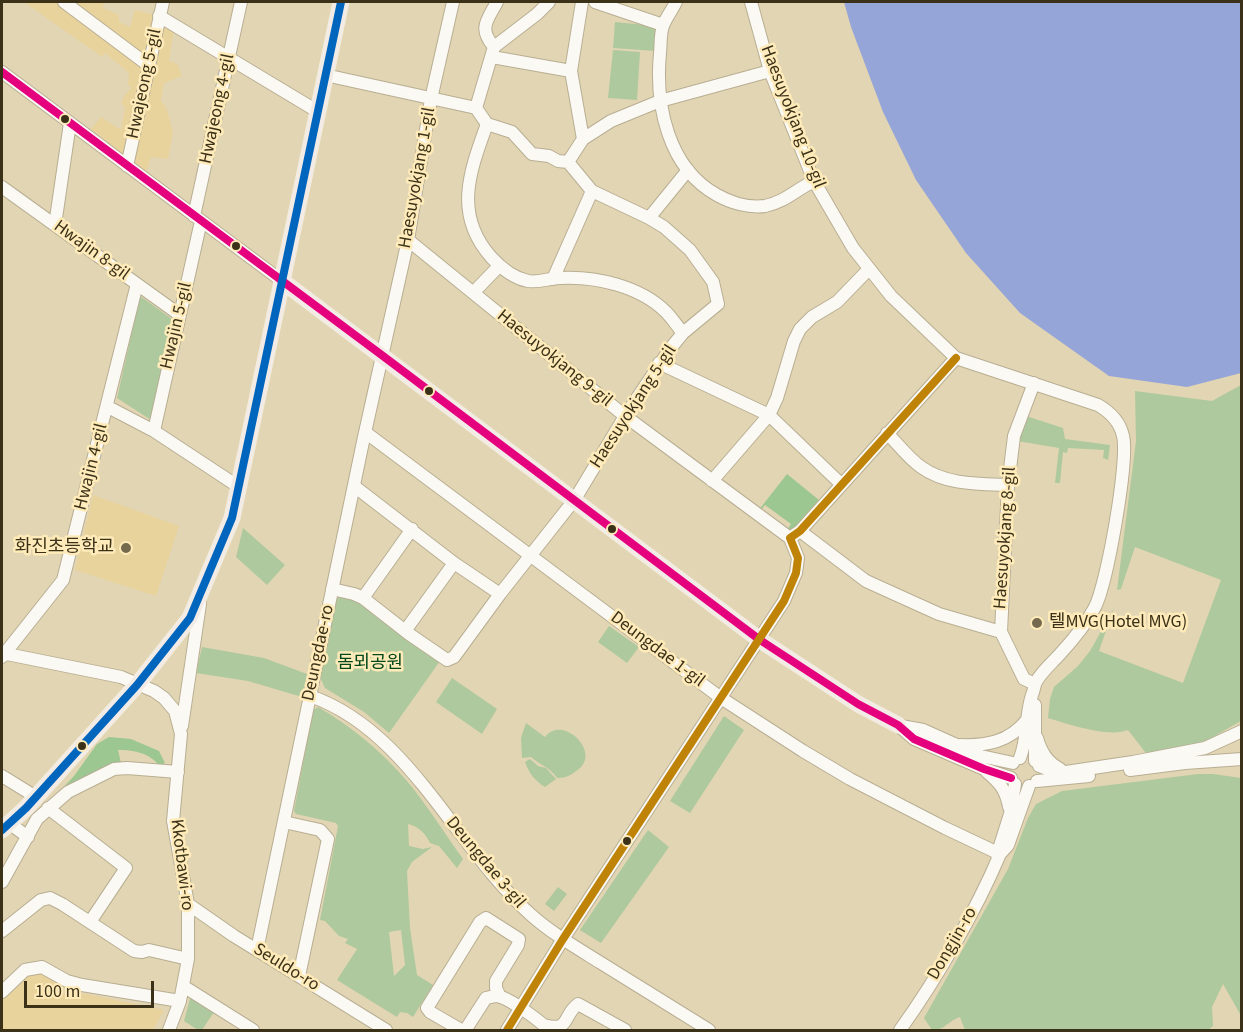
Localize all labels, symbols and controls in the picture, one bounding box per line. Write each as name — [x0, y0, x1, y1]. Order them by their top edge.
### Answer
street label: Hwajeong 5-gil — [123, 27, 167, 141]
street label: Haesuyokjang 10-gil — [755, 42, 829, 192]
street label: Hwajeong 4-gil — [196, 52, 240, 166]
street label: Haesuyokjang 1-gil — [395, 106, 441, 250]
unlabelled marker — [59, 113, 71, 125]
street label: Hwajin 8-gil — [49, 216, 133, 286]
unlabelled marker — [230, 240, 242, 252]
street label: Hwajin 5-gil — [157, 280, 197, 372]
street label: Haesuyokjang 9-gil — [492, 306, 616, 412]
street label: Haesuyokjang 5-gil — [586, 341, 682, 473]
unlabelled marker — [423, 385, 435, 397]
street label: Hwajin 4-gil — [71, 421, 113, 513]
street label: Haesuyokjang 8-gil — [990, 466, 1022, 610]
unlabelled marker — [606, 523, 618, 535]
place label: 화진초등학교 — [15, 537, 114, 559]
marker: 화진초등학교 — [119, 541, 133, 555]
street label: Deungdae-ro — [298, 603, 340, 703]
street label: Deungdae 1-gil — [606, 607, 708, 693]
place label: 텔MVG(Hotel MVG) — [1049, 612, 1187, 634]
marker: 텔MVG(Hotel MVG) — [1030, 616, 1044, 630]
park label: 돔뫼공원 — [337, 653, 403, 675]
unlabelled marker — [76, 740, 88, 752]
street label: Deungdae 3-gil — [441, 813, 529, 913]
street label: Kkotbawi-ro — [165, 818, 197, 912]
unlabelled marker — [621, 835, 633, 847]
street label: Dongjin-ro — [924, 904, 982, 984]
street label: Seuldo-ro — [249, 939, 323, 997]
scale bar — [27, 969, 158, 1007]
text: 100 m — [35, 979, 80, 1004]

